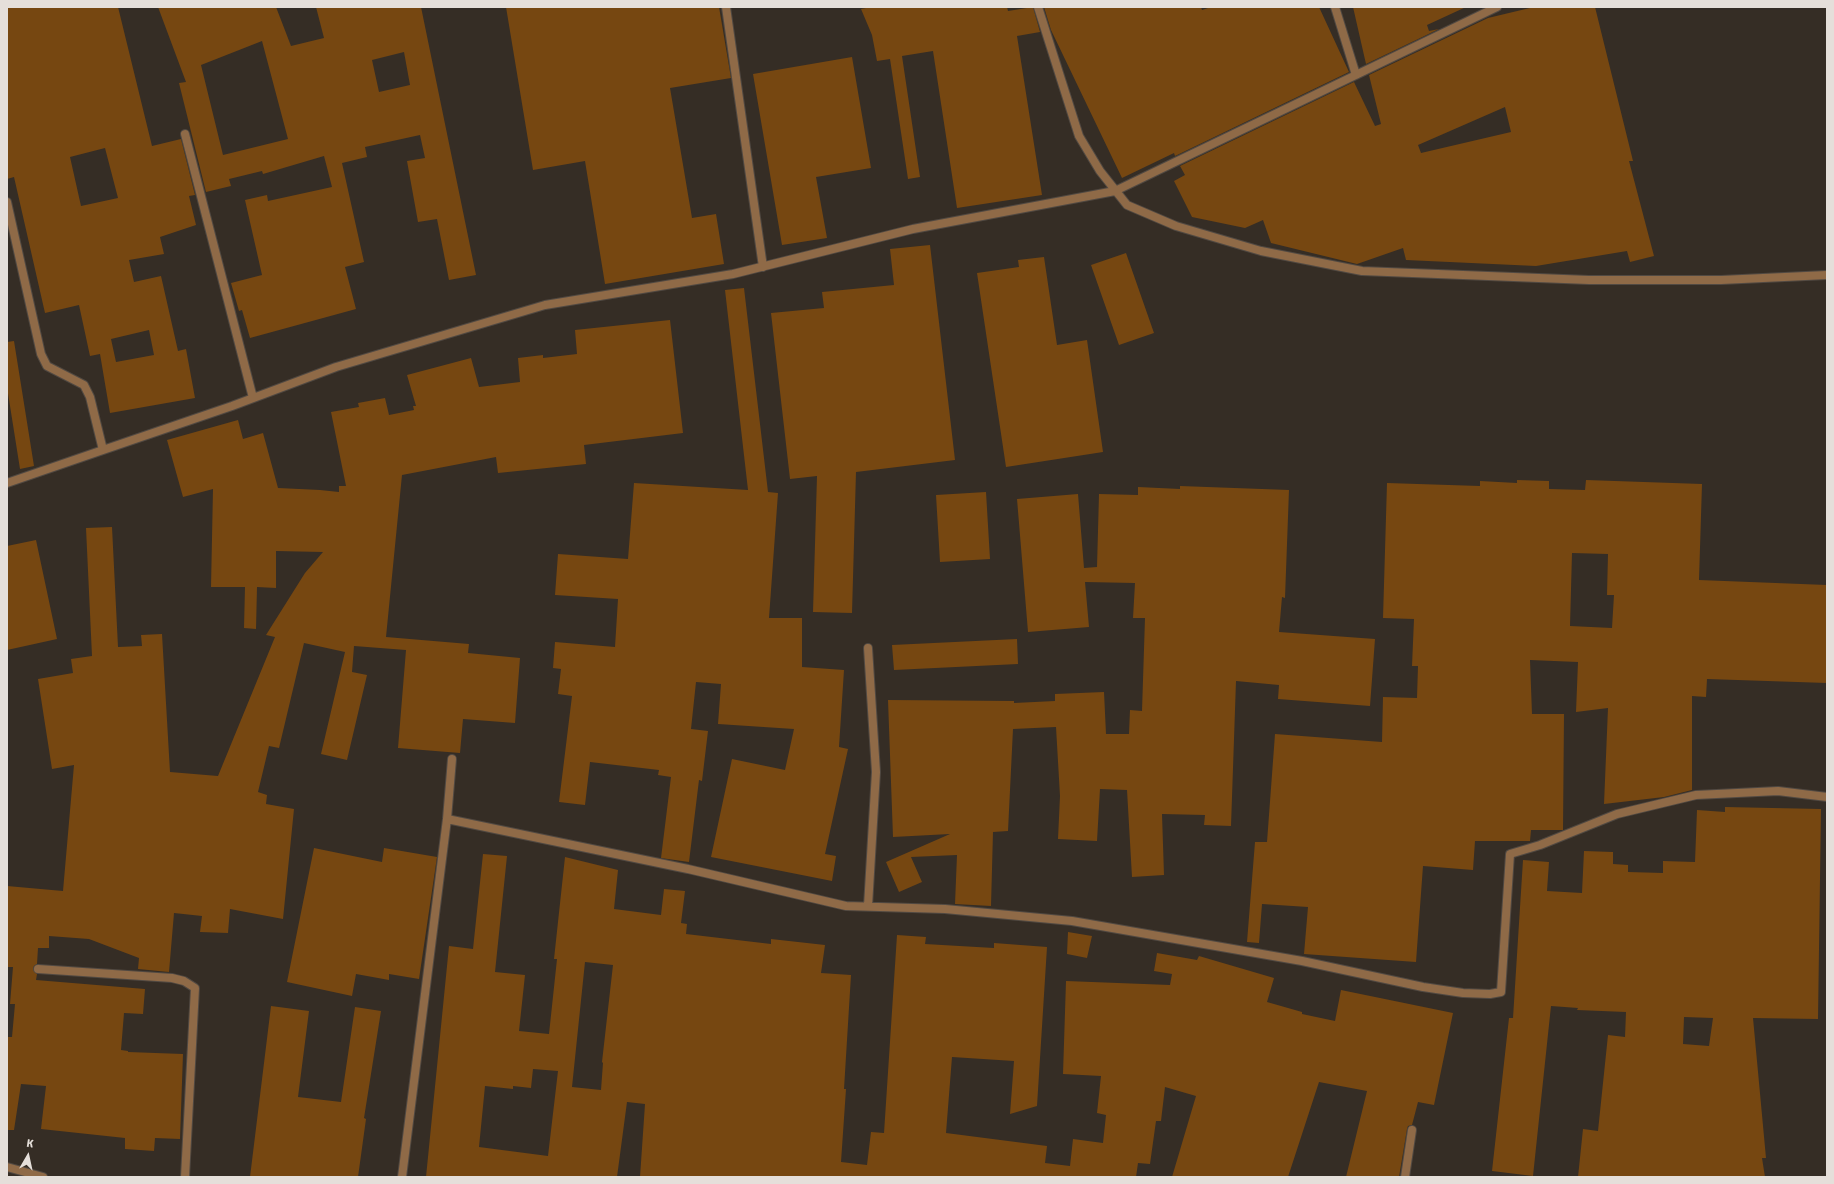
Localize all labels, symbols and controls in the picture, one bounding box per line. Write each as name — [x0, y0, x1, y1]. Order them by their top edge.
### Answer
north arrow — [8, 1136, 48, 1176]
text: K — [26, 1137, 34, 1151]

